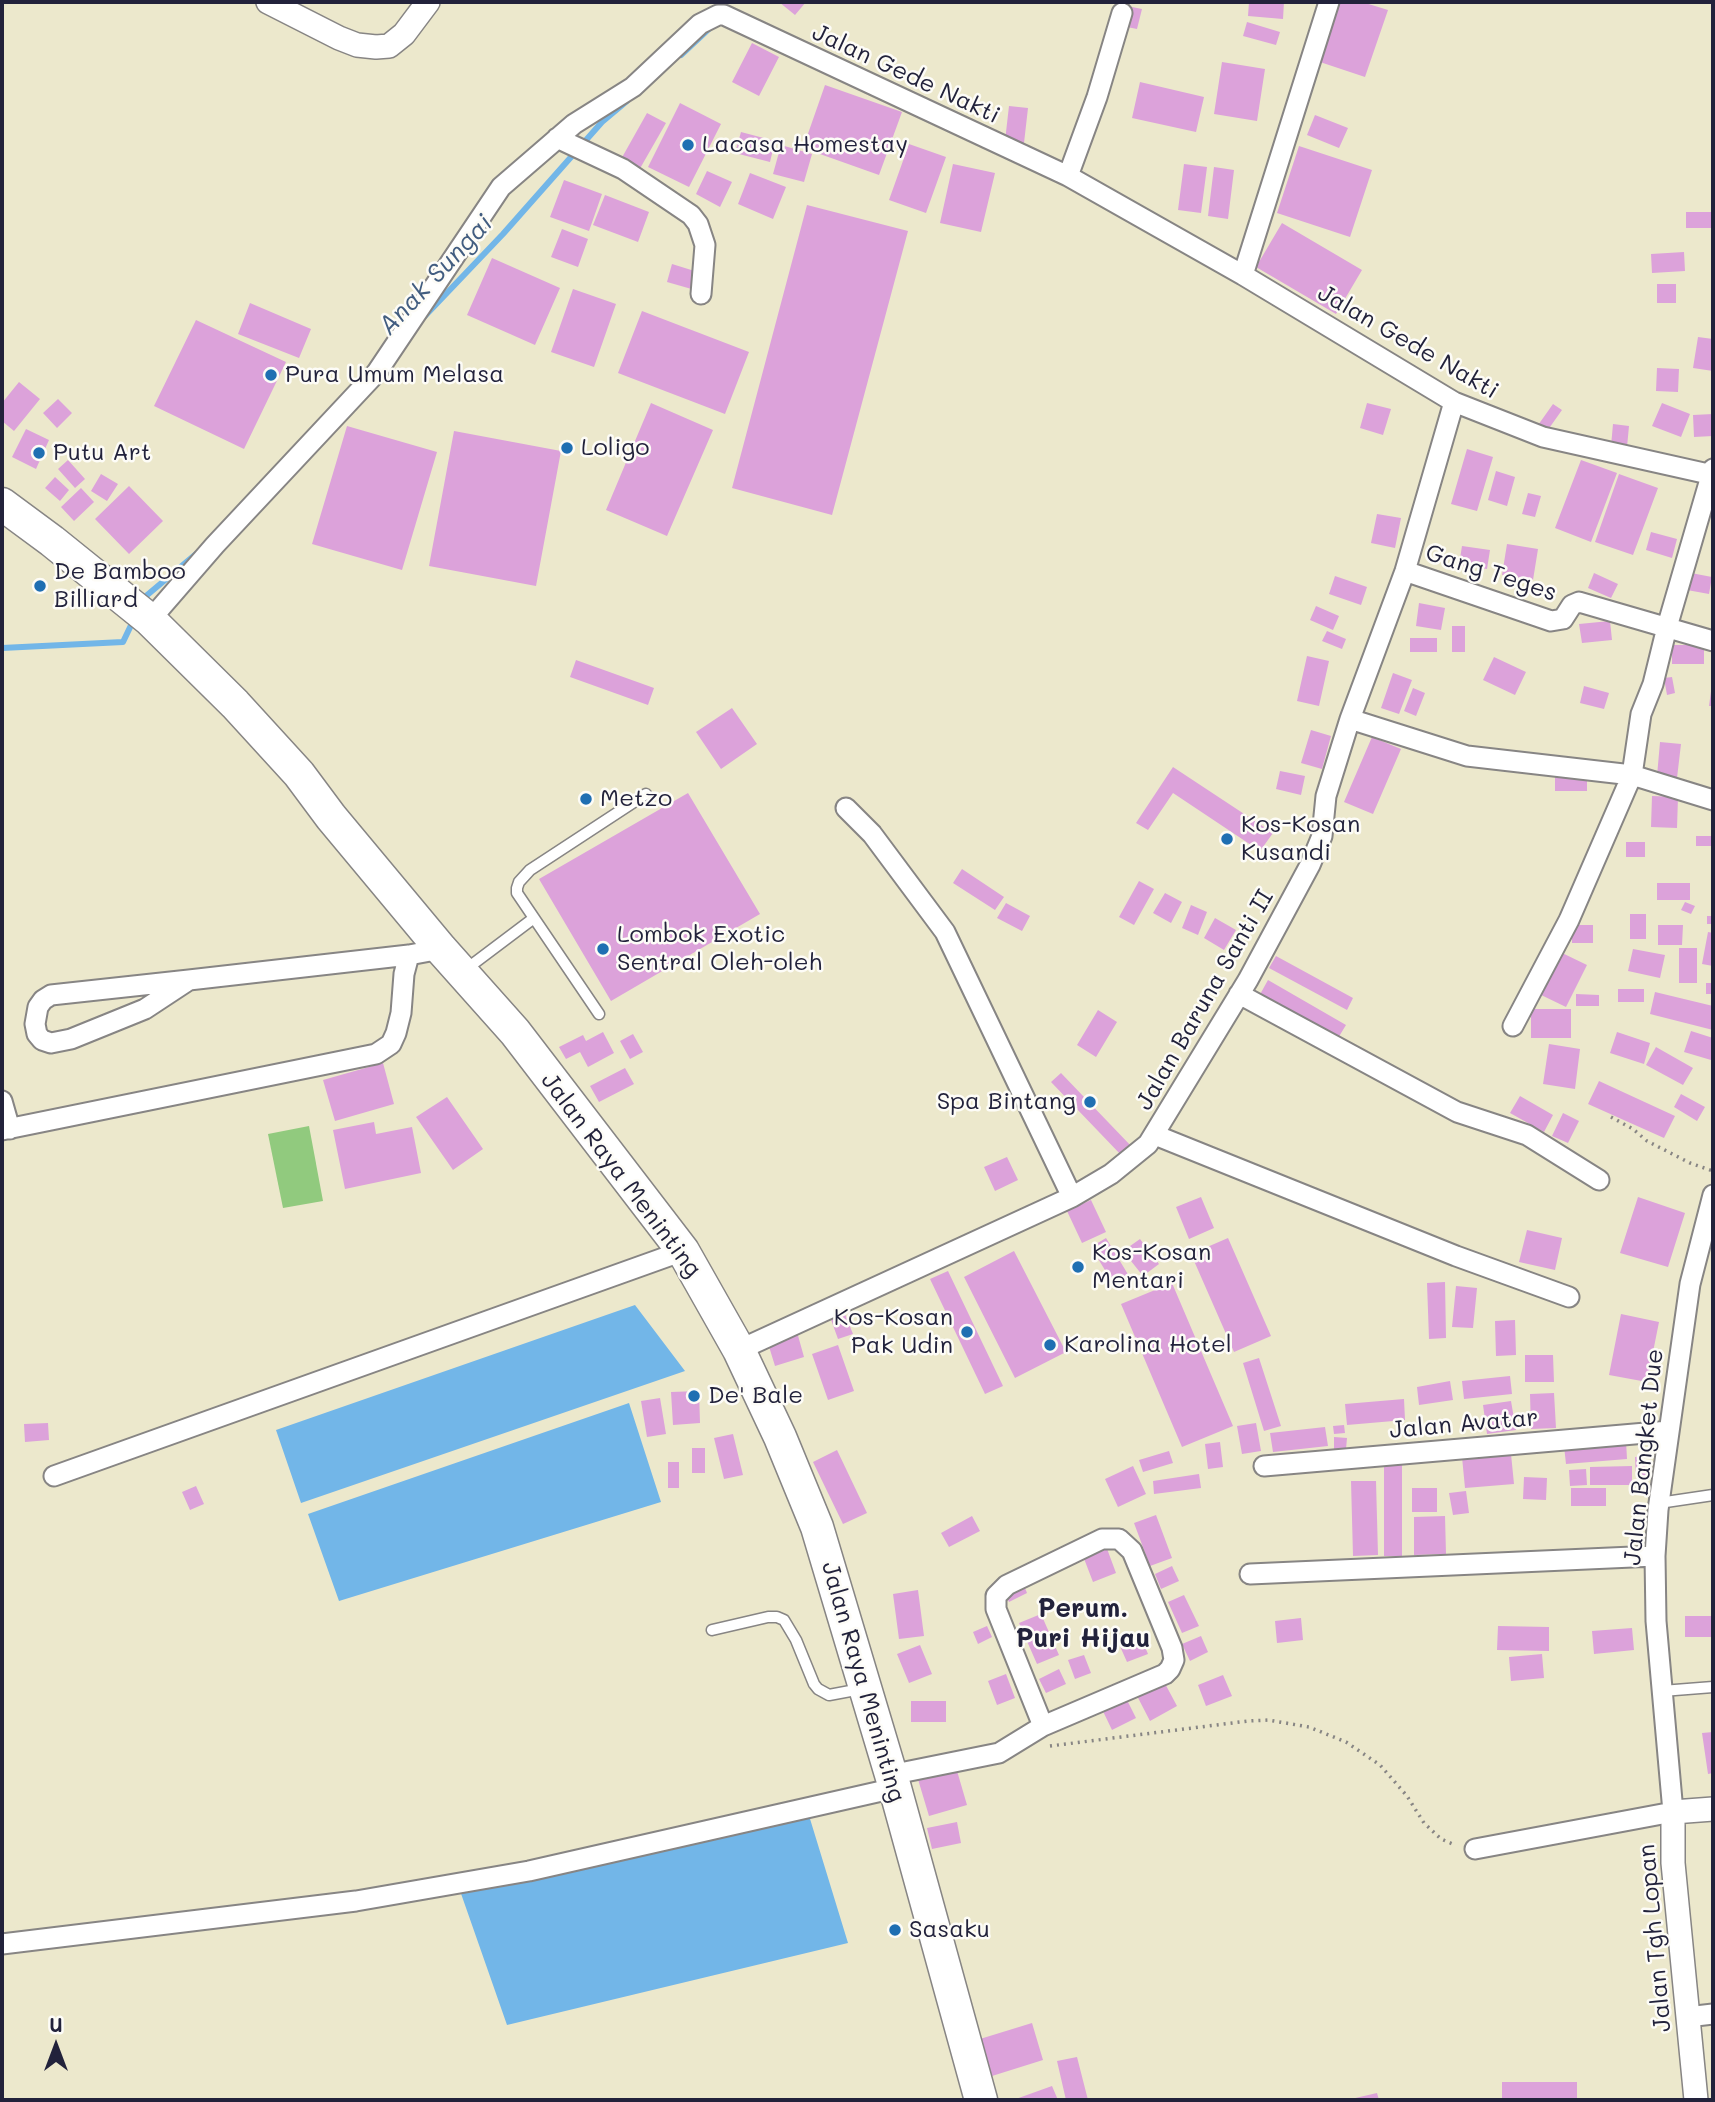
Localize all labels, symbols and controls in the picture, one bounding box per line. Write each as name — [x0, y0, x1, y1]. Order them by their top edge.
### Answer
street label: Jalan Gede Nakti — [808, 18, 1004, 130]
place label: Lacasa Homestay — [702, 131, 908, 159]
marker: Lacasa Homestay — [680, 137, 696, 153]
water label: Anak Sungai — [372, 208, 500, 342]
street label: Jalan Gede Nakti — [1313, 279, 1503, 405]
place label: Pura Umum Melasa — [285, 361, 504, 389]
marker: Pura Umum Melasa — [263, 367, 279, 383]
place label: Loligo — [581, 434, 649, 462]
place label: Putu Art — [53, 439, 151, 467]
marker: Loligo — [559, 440, 575, 456]
marker: Putu Art — [31, 445, 47, 461]
street label: Gang Teges — [1422, 538, 1560, 608]
place label: De Bamboo Billiard — [54, 558, 186, 614]
marker: De Bamboo Billiard — [32, 578, 48, 594]
place label: Metzo — [600, 785, 672, 813]
marker: Metzo — [578, 791, 594, 807]
place label: Kos-Kosan Kusandi — [1241, 811, 1360, 867]
marker: Kos-Kosan Kusandi — [1219, 831, 1235, 847]
street label: Jalan Baruna Santi II — [1130, 885, 1280, 1115]
place label: Lombok Exotic Sentral Oleh-oleh — [617, 921, 822, 977]
marker: Lombok Exotic Sentral Oleh-oleh — [595, 941, 611, 957]
street label: Jalan Raya Meninting — [535, 1067, 707, 1283]
place label: Spa Bintang — [937, 1088, 1076, 1116]
marker: Spa Bintang — [1082, 1094, 1098, 1110]
place label: Kos-Kosan Mentari — [1092, 1239, 1211, 1295]
marker: Kos-Kosan Mentari — [1070, 1259, 1086, 1275]
place label: Kos-Kosan Pak Udin — [834, 1304, 953, 1360]
marker: Kos-Kosan Pak Udin — [959, 1324, 975, 1340]
place label: Karolina Hotel — [1064, 1331, 1232, 1359]
marker: Karolina Hotel — [1042, 1337, 1058, 1353]
street label: Jalan Bangket Due — [1618, 1347, 1670, 1567]
place label: De' Bale — [708, 1382, 803, 1410]
marker: De' Bale — [686, 1388, 702, 1404]
street label: Jalan Avatar — [1388, 1403, 1540, 1445]
street label: Jalan Raya Meninting — [815, 1559, 911, 1805]
district label: Perum. Puri Hijau — [1016, 1593, 1150, 1654]
street label: Jalan Tgh Lopan — [1632, 1843, 1678, 2033]
place label: Sasaku — [909, 1916, 990, 1944]
marker: Sasaku — [887, 1922, 903, 1938]
north arrow — [21, 2011, 91, 2081]
text: U — [49, 2012, 63, 2037]

